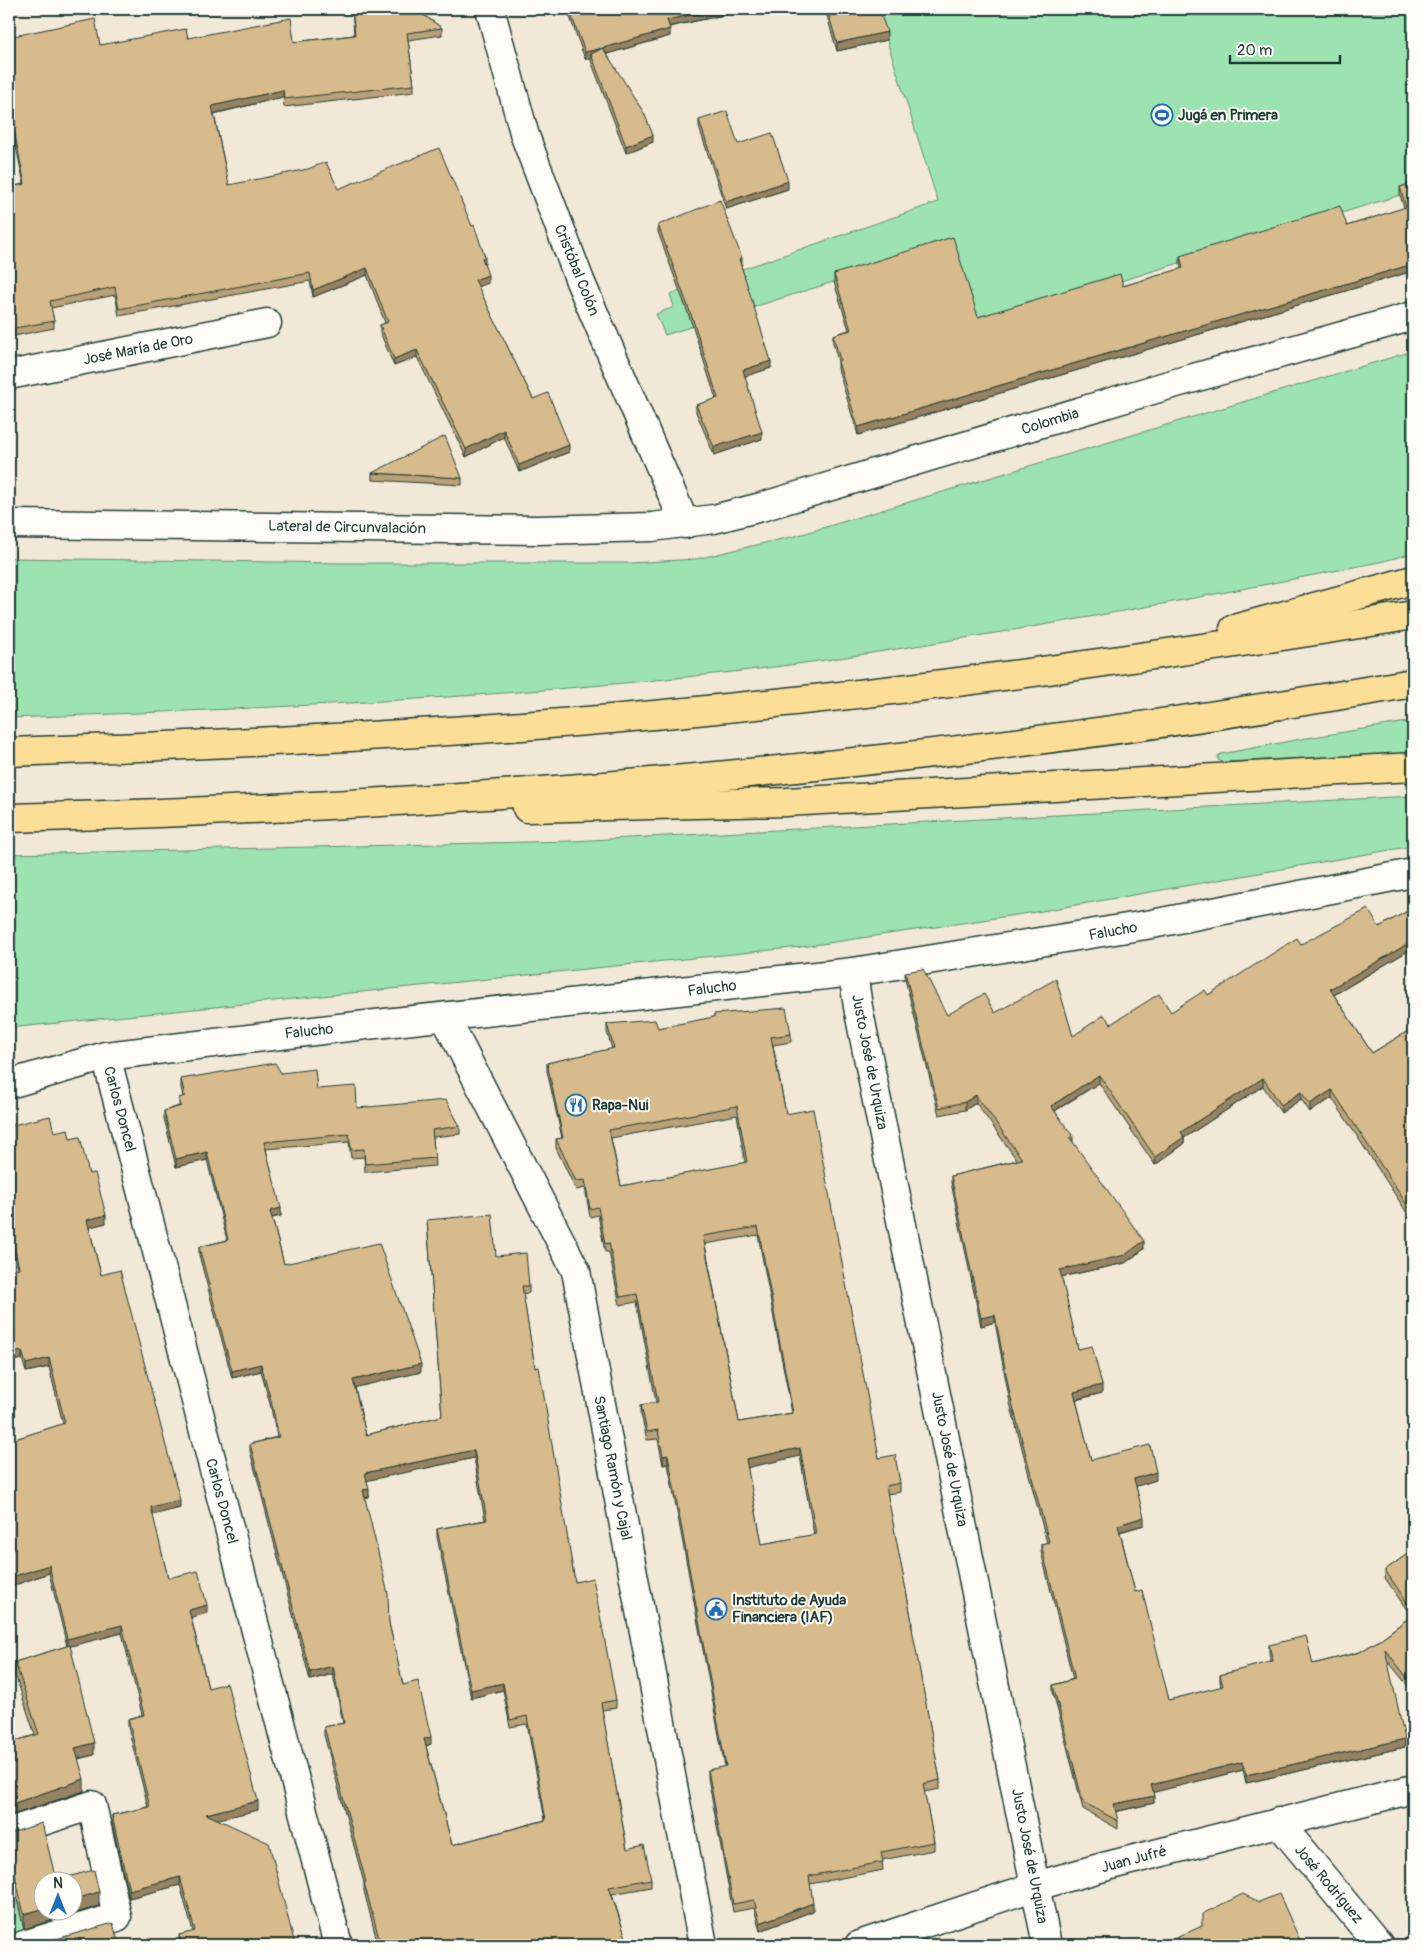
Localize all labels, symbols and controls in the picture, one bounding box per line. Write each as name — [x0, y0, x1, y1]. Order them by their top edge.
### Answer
scale bar — [1230, 32, 1340, 64]
text: 20 m — [1237, 41, 1272, 60]
sports icon: Jugá en Primera — [1150, 103, 1174, 127]
place label: Jugá en Primera — [1178, 106, 1278, 125]
street label: Cristóbal Colón — [550, 222, 604, 319]
street label: José María de Oro — [82, 330, 195, 369]
street label: Colombia — [1019, 404, 1081, 439]
street label: Lateral de Circunvalación — [268, 517, 426, 538]
street label: Falucho — [1087, 918, 1139, 945]
street label: Falucho — [687, 976, 738, 1001]
street label: Justo José de Urquiza — [847, 993, 892, 1131]
street label: Falucho — [284, 1019, 334, 1044]
street label: Carlos Doncel — [99, 1064, 140, 1154]
restaurant icon: Rapa-Nui — [564, 1093, 588, 1117]
place label: Rapa-Nui — [592, 1096, 649, 1115]
street label: Justo José de Urquiza — [927, 1390, 972, 1528]
street label: Santiago Ramón y Cajal — [589, 1394, 636, 1542]
street label: Carlos Doncel — [201, 1456, 242, 1546]
place label: Instituto de Ayuda Financiera (IAF) — [732, 1591, 846, 1627]
public building icon: Instituto de Ayuda Financiera (IAF) — [704, 1597, 728, 1621]
street label: Justo José de Urquiza — [1007, 1787, 1052, 1925]
street label: José Rodríguez — [1290, 1841, 1367, 1928]
street label: Juan Jufré — [1099, 1842, 1169, 1877]
north arrow — [32, 1872, 82, 1922]
text: N — [53, 1875, 63, 1892]

